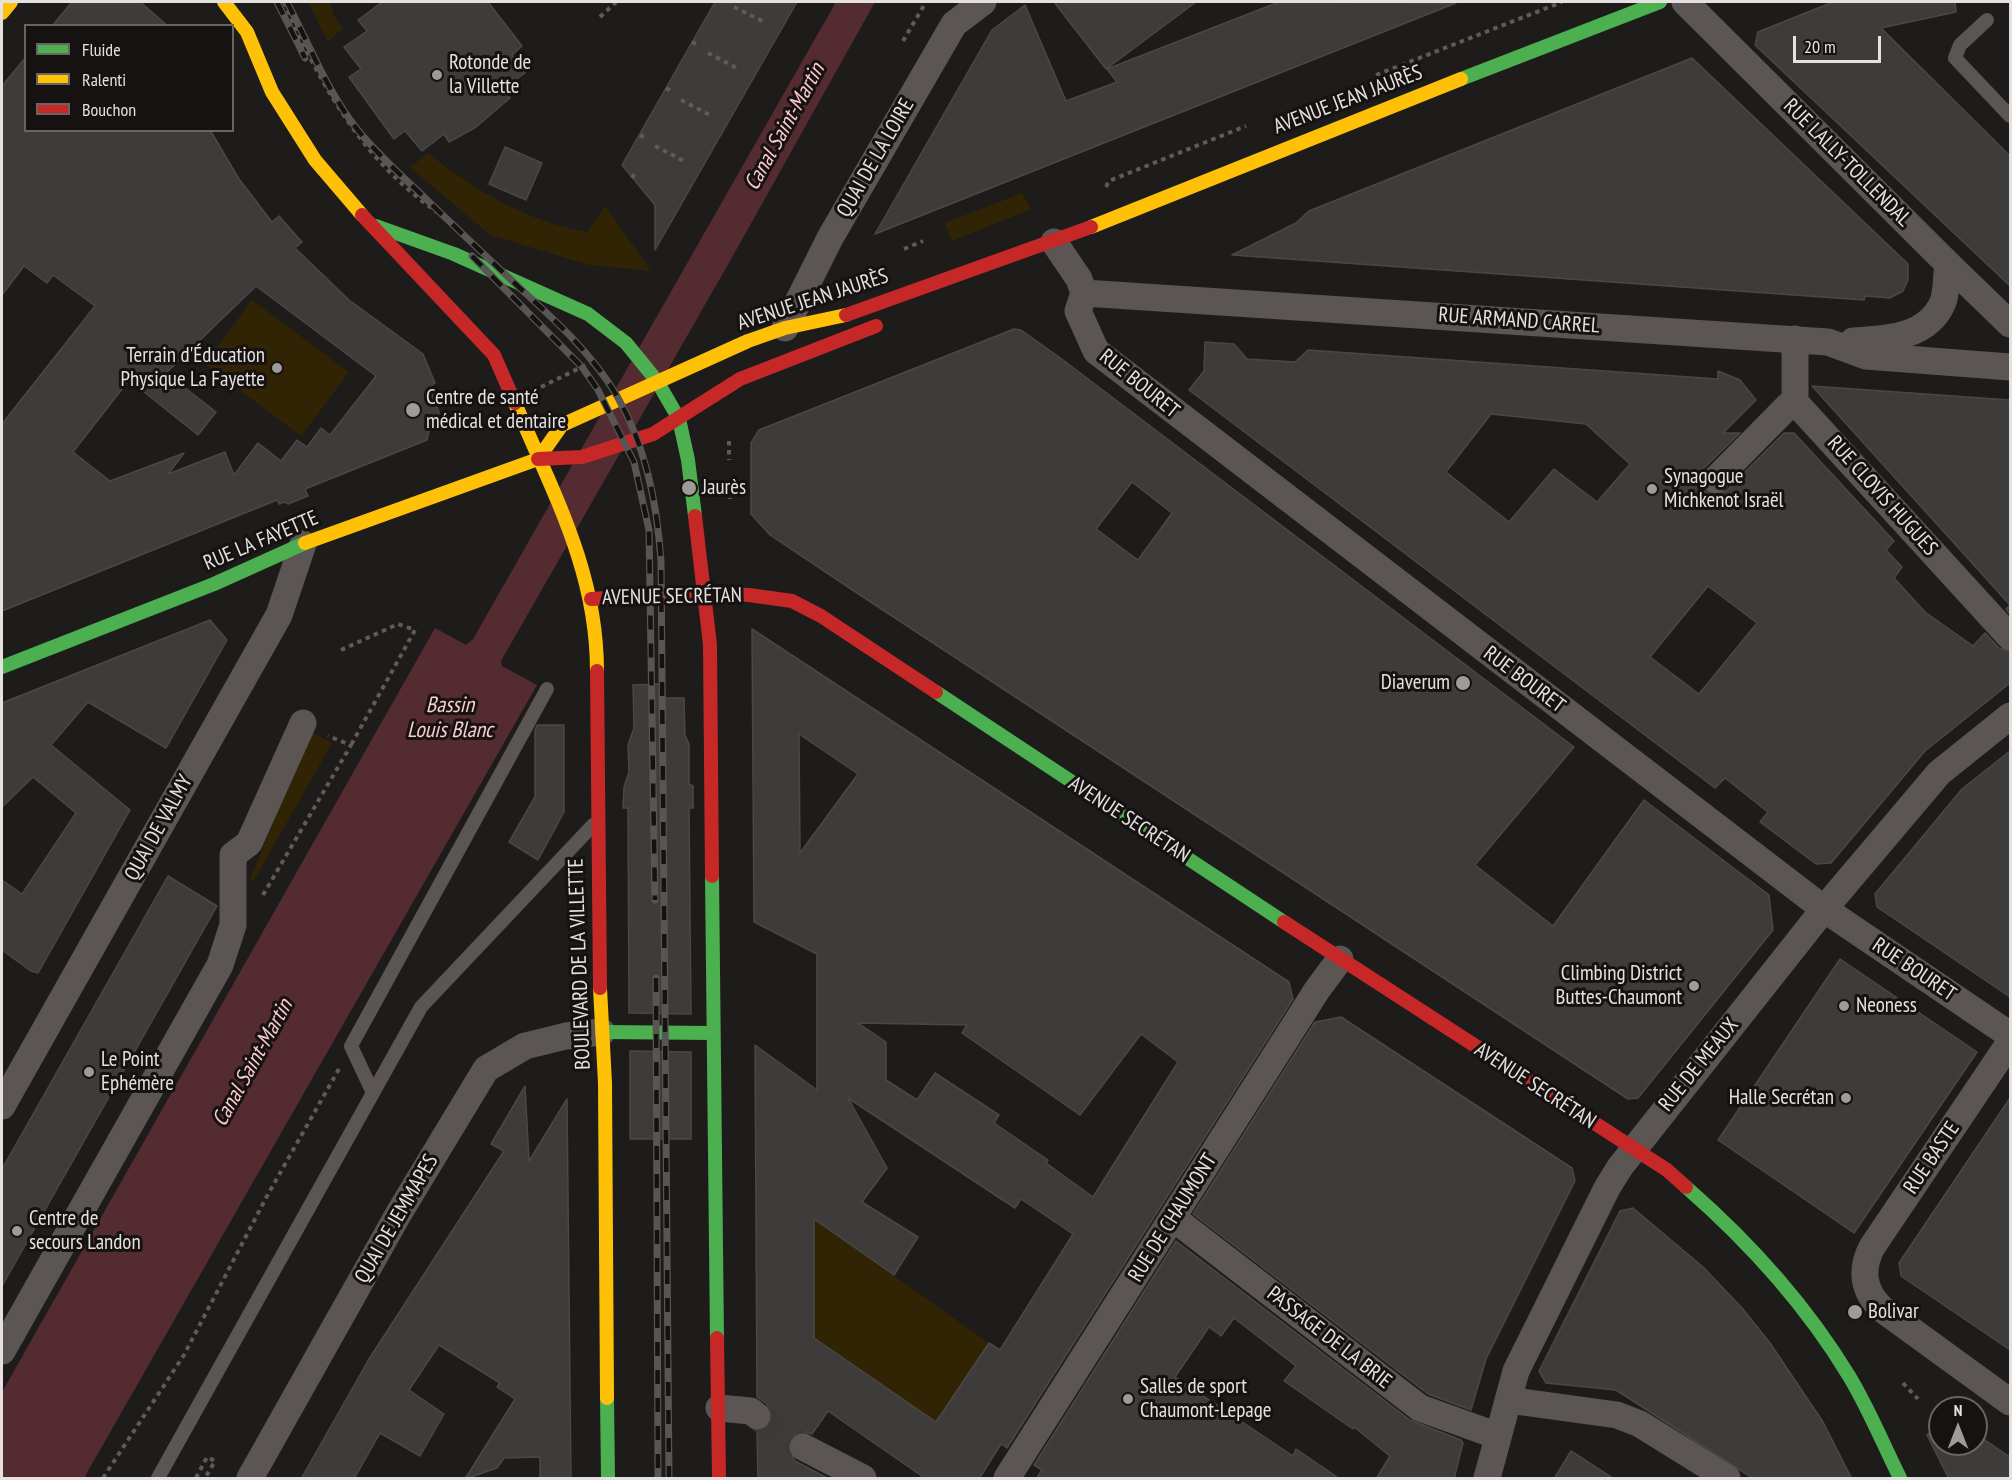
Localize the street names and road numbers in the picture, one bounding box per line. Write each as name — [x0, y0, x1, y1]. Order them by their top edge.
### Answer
street label: AVENUE JEAN JAURÈS — [1270, 60, 1426, 140]
street label: QUAI DE LA LOIRE — [832, 94, 920, 222]
street label: RUE LALLY-TOLLENDAL — [1778, 94, 1916, 232]
street label: AVENUE JEAN JAURÈS — [734, 264, 892, 336]
street label: RUE ARMAND CARREL — [1438, 303, 1600, 339]
street label: RUE BOURET — [1094, 344, 1184, 424]
street label: RUE CLOVIS HUGUES — [1822, 431, 1942, 561]
street label: RUE LA FAYETTE — [200, 506, 322, 576]
street label: AVENUE SECRÉTAN — [602, 583, 742, 611]
street label: RUE BOURET — [1478, 641, 1570, 719]
street label: QUAI DE VALMY — [120, 771, 198, 885]
street label: AVENUE SECRÉTAN — [1064, 771, 1194, 869]
street label: BOULEVARD DE LA VILLETTE — [564, 858, 596, 1070]
street label: RUE BOURET — [1867, 933, 1961, 1007]
street label: RUE DE MEAUX — [1654, 1013, 1744, 1117]
street label: AVENUE SECRÉTAN — [1470, 1037, 1600, 1135]
street label: RUE BASTE — [1899, 1117, 1965, 1199]
street label: RUE DE CHAUMONT — [1124, 1149, 1222, 1287]
street label: QUAI DE JEMMAPES — [350, 1150, 444, 1288]
street label: PASSAGE DE LA BRIE — [1262, 1282, 1396, 1394]

